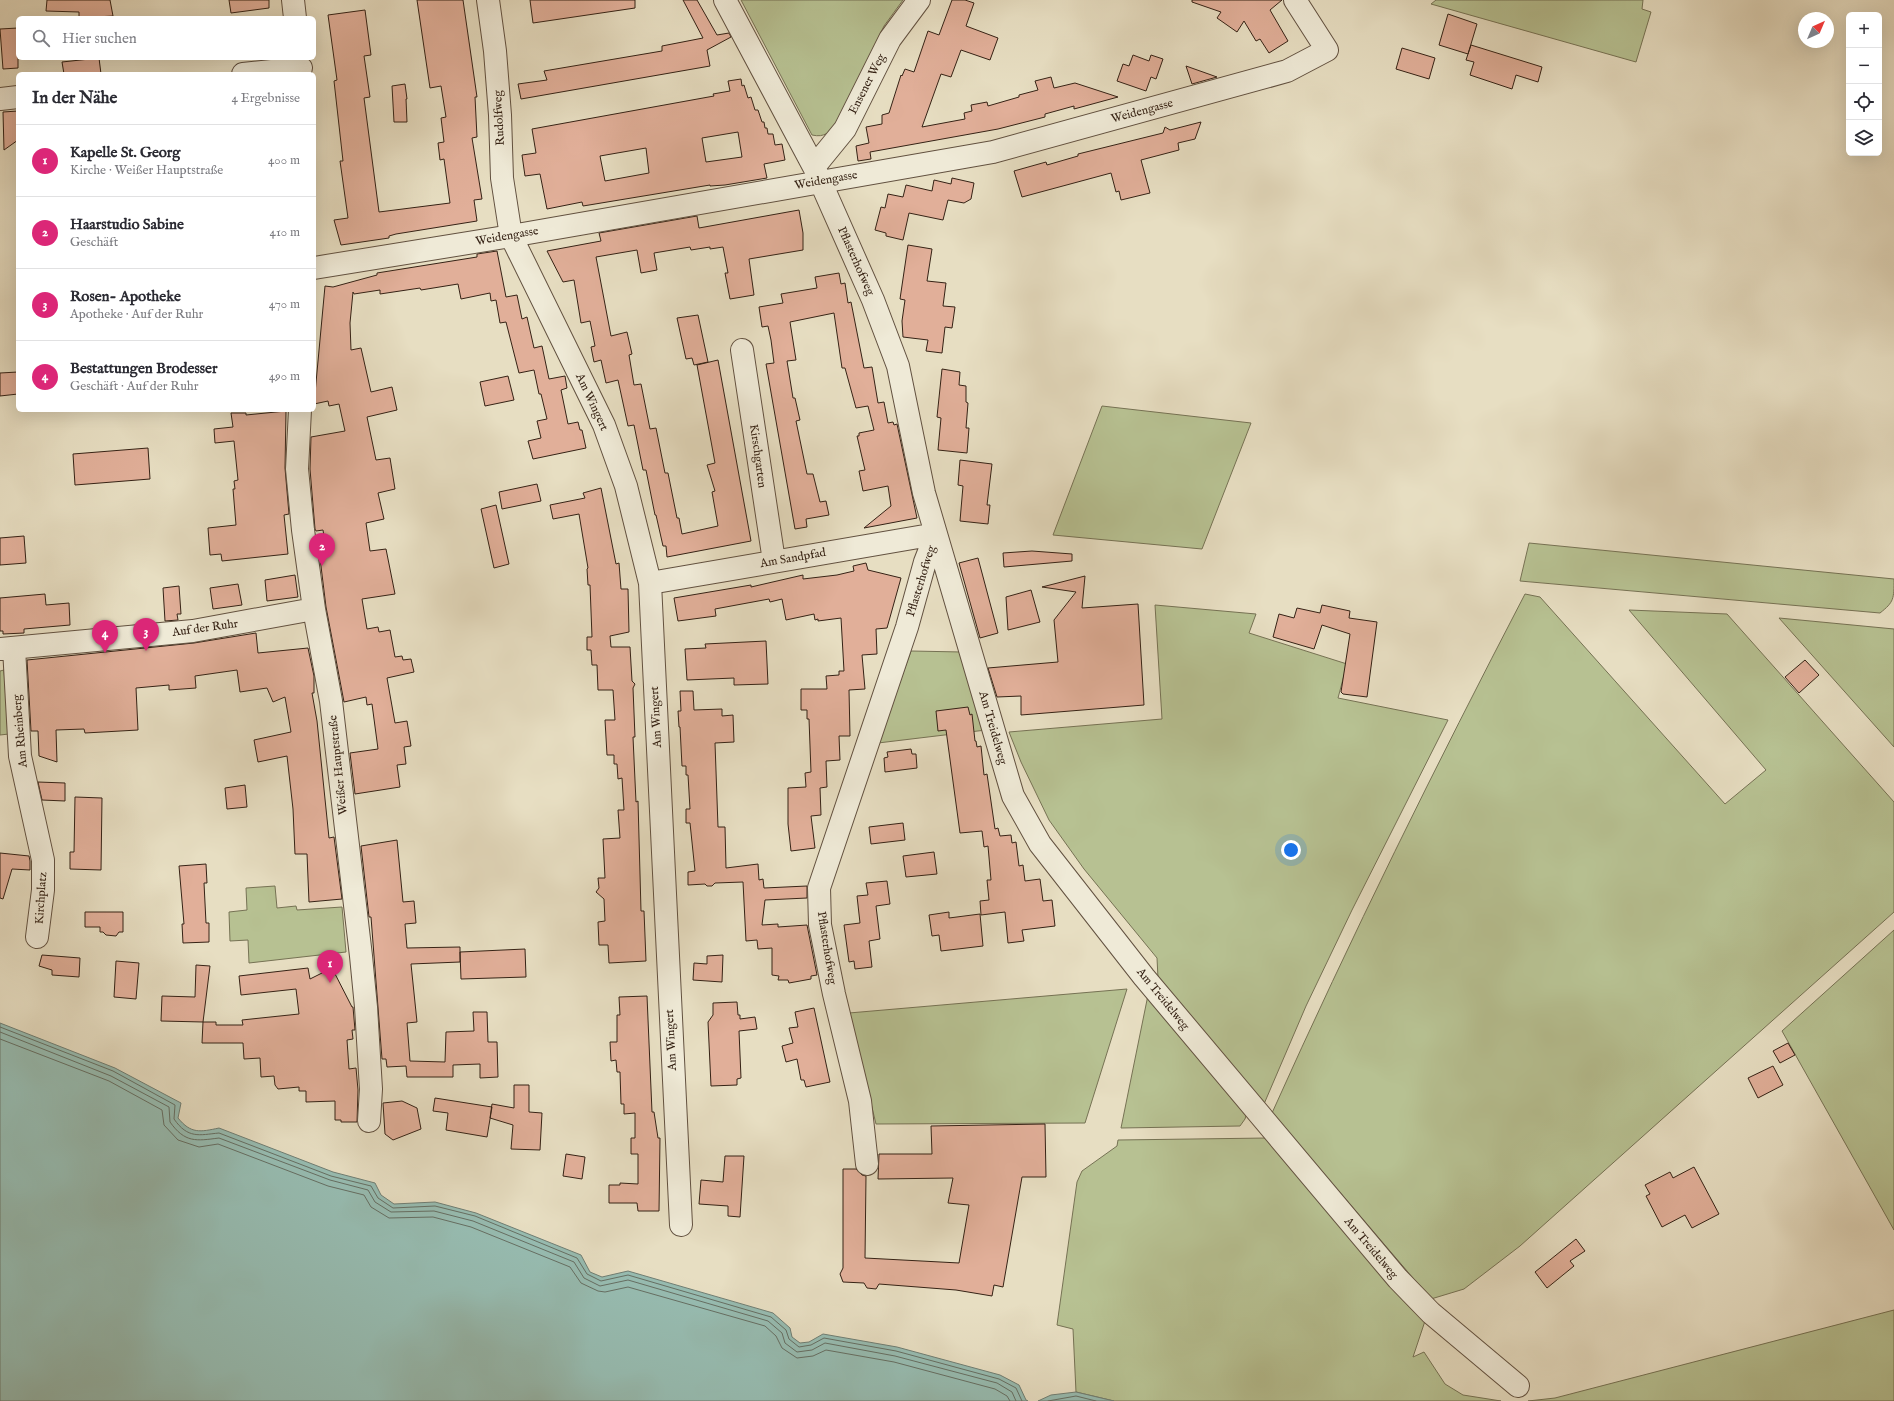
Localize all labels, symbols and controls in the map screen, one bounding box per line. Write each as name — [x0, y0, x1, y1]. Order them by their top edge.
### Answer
north arrow — [1798, 12, 1834, 48]
map controls — [1846, 12, 1882, 156]
button: + — [1846, 12, 1882, 48]
search box — [16, 16, 316, 60]
icon: search — [30, 27, 52, 49]
text: Hier suchen — [62, 29, 137, 48]
button: − — [1846, 48, 1882, 84]
street label: Ensener Weg — [845, 51, 889, 117]
button: locate — [1846, 84, 1882, 120]
text: In der Nähe — [32, 88, 117, 109]
street label: Rudolfweg — [490, 89, 508, 146]
text: 4 Ergebnisse — [232, 90, 300, 107]
street label: Weidengasse — [1109, 95, 1175, 126]
button: layers — [1846, 120, 1882, 156]
text: Kapelle St. Georg — [70, 143, 180, 162]
text: 1 — [43, 152, 47, 169]
text: 400 m — [268, 152, 300, 169]
text: Kirche · Weißer Hauptstraße — [70, 162, 223, 179]
street label: Weidengasse — [793, 167, 859, 193]
text: Haarstudio Sabine — [70, 215, 184, 234]
street label: Weidengasse — [474, 223, 540, 249]
text: 2 — [42, 224, 48, 241]
text: 410 m — [270, 224, 300, 241]
street label: Pflasterhofweg — [834, 224, 878, 298]
text: Geschäft — [70, 234, 118, 251]
text: Rosen- Apotheke — [70, 287, 181, 306]
text: 3 — [43, 296, 47, 313]
text: 470 m — [269, 296, 300, 313]
text: Apotheke · Auf der Ruhr — [70, 306, 203, 323]
text: Bestattungen Brodesser — [70, 359, 217, 378]
text: 4 — [42, 368, 48, 385]
text: 490 m — [269, 368, 300, 385]
street label: Am Wingert — [572, 370, 612, 433]
text: Geschäft · Auf der Ruhr — [70, 378, 199, 395]
street label: Kirschgarten — [746, 423, 770, 489]
pin: 2 — [309, 533, 335, 566]
street label: Pflasterhofweg — [903, 543, 939, 618]
street label: Am Sandpfad — [758, 545, 828, 572]
street label: Auf der Ruhr — [170, 616, 239, 640]
pin: 3 — [133, 618, 159, 651]
pin: 4 — [92, 620, 118, 653]
street label: Am Wingert — [647, 686, 665, 749]
street label: Am Treidelweg — [975, 689, 1011, 767]
street label: Am Rheinberg — [9, 693, 31, 769]
street label: Weißer Hauptstraße — [325, 714, 352, 816]
your location — [1281, 840, 1301, 860]
street label: Kirchplatz — [32, 871, 51, 925]
street label: Pflasterhofweg — [814, 910, 840, 986]
pin: 1 — [317, 950, 343, 983]
street label: Am Treidelweg — [1133, 964, 1193, 1034]
street label: Am Wingert — [662, 1009, 680, 1072]
street label: Am Treidelweg — [1340, 1213, 1401, 1282]

